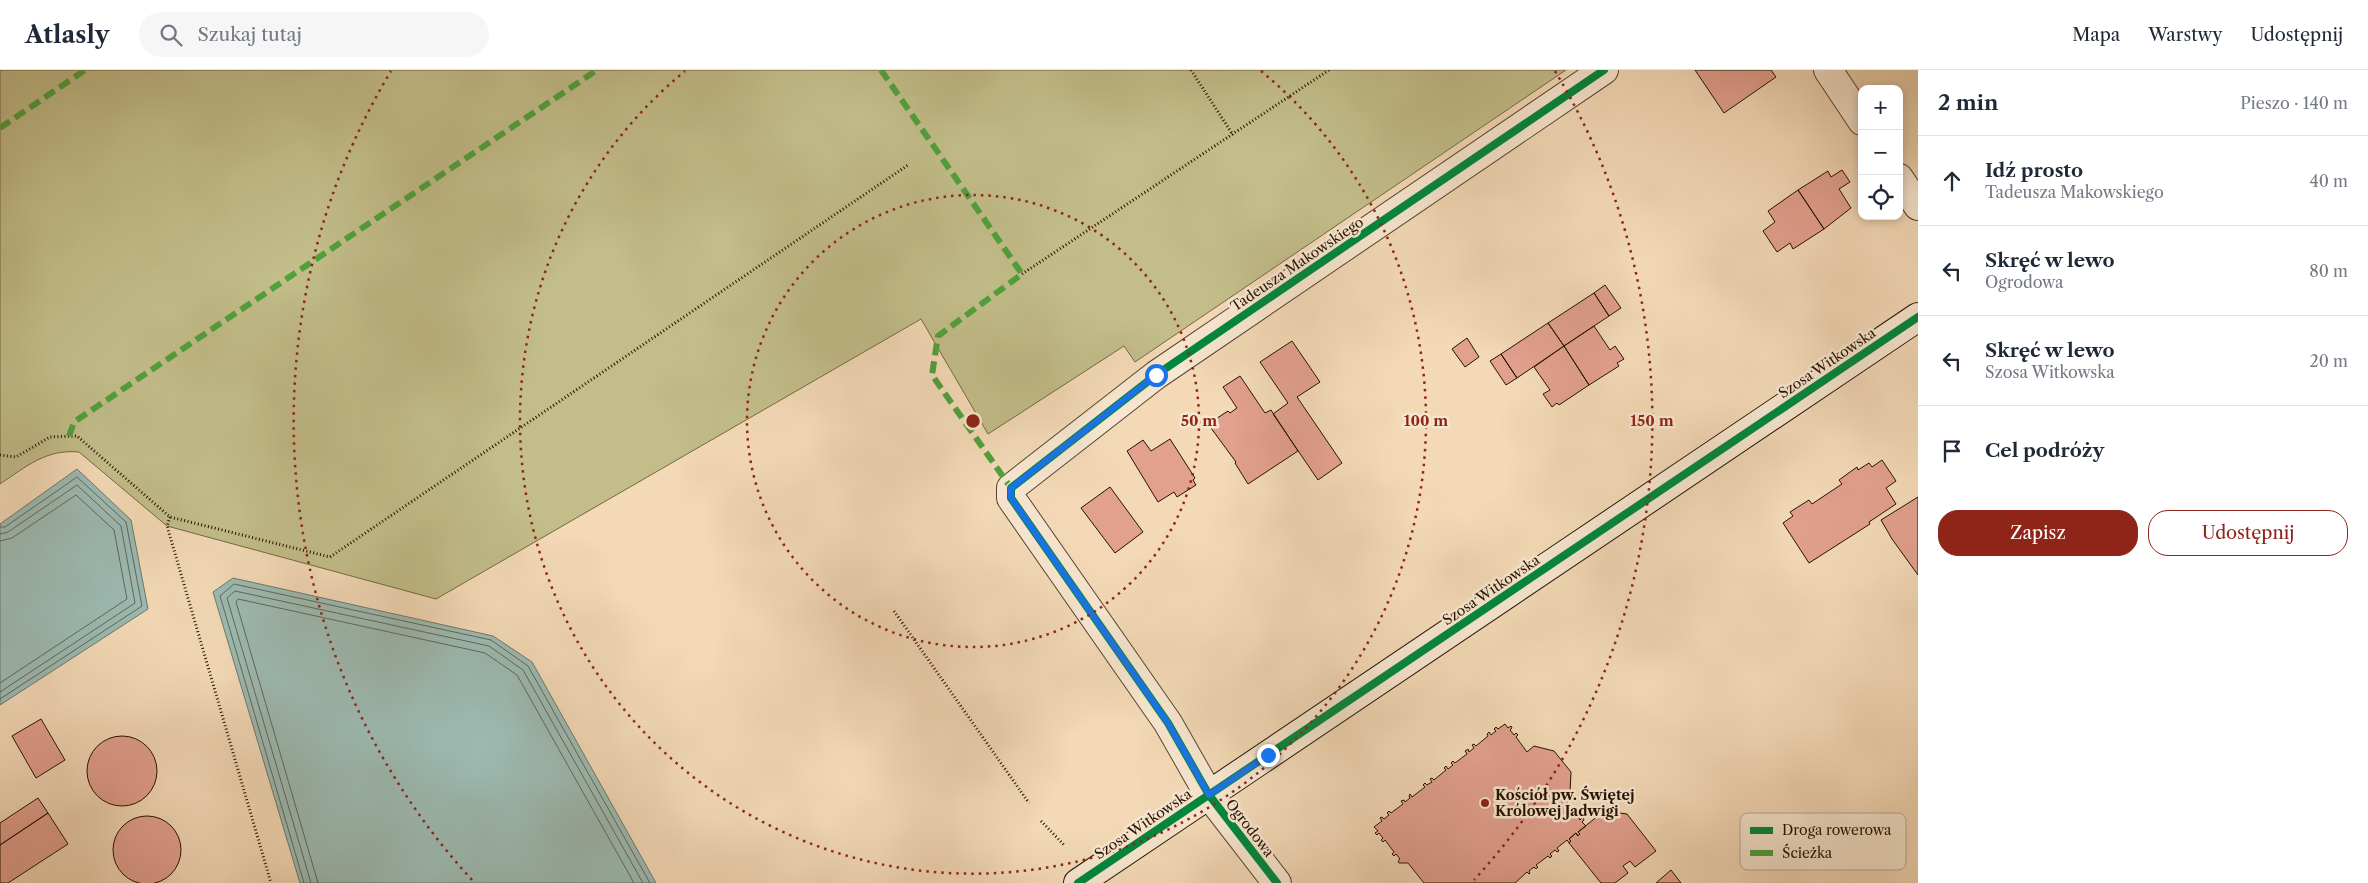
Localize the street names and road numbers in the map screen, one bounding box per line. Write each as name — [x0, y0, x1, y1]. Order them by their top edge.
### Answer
street label: Tadeusza Makowskiego — [1227, 213, 1367, 315]
street label: Szosa Witkowska — [1775, 323, 1880, 402]
street label: Szosa Witkowska — [1439, 550, 1544, 629]
street label: Szosa Witkowska — [1091, 784, 1196, 863]
street label: Ogrodowa — [1222, 795, 1279, 861]

